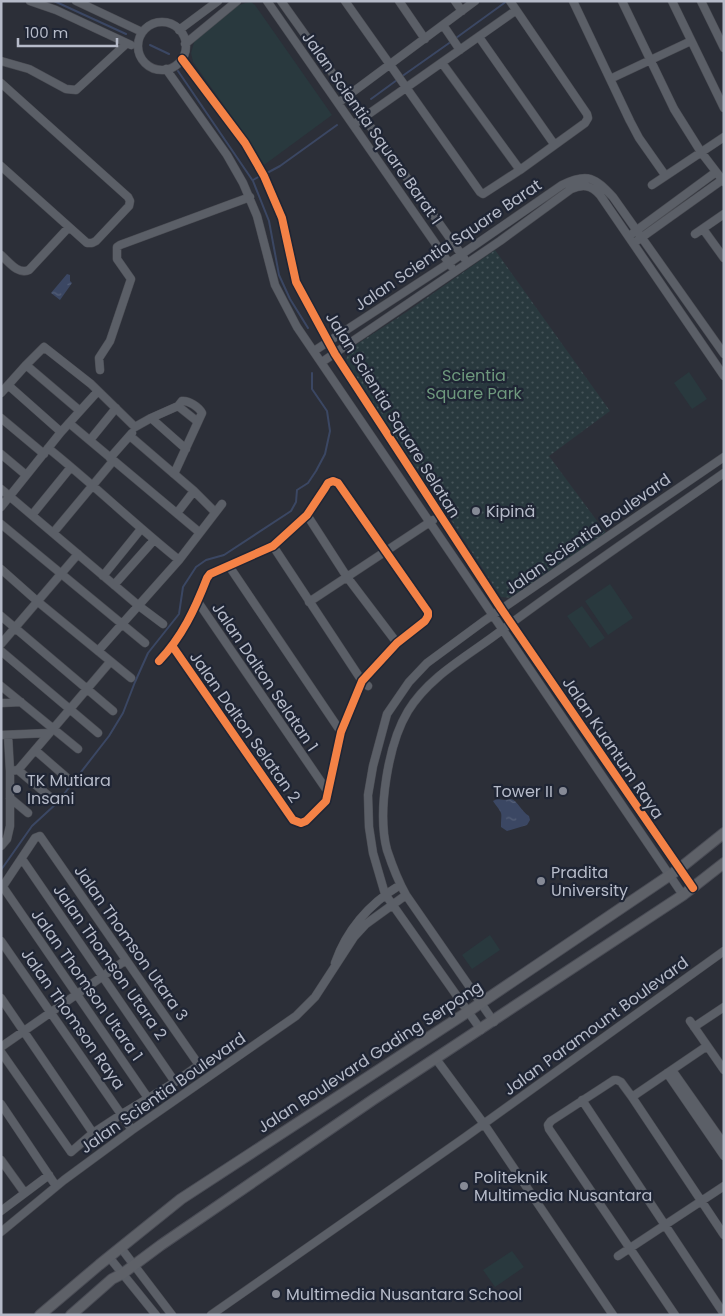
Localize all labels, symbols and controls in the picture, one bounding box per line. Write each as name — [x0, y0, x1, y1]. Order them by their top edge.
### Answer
scale bar — [18, 15, 116, 47]
text: 100 m — [25, 22, 68, 43]
street label: Jalan Scientia Square Barat 1 — [296, 27, 448, 229]
street label: Jalan Scientia Square Barat — [350, 174, 546, 316]
street label: Jalan Scientia Square Selatan — [320, 308, 466, 522]
park label: Scientia Square Park — [426, 364, 523, 405]
street label: Jalan Scientia Boulevard — [501, 468, 675, 600]
place label: Kipinä — [486, 500, 535, 523]
marker: Kipinä — [470, 505, 482, 517]
street label: Jalan Dalton Selatan 1 — [206, 598, 324, 756]
street label: Jalan Dalton Selatan 2 — [184, 647, 306, 807]
street label: Jalan Kuantum Raya — [557, 673, 669, 823]
place label: TK Mutiara Insani — [27, 769, 111, 810]
place label: Tower II — [493, 780, 553, 803]
marker: TK Mutiara Insani — [11, 783, 23, 795]
marker: Tower II — [557, 785, 569, 797]
street label: Jalan Thomson Utara 3 — [68, 861, 194, 1025]
place label: Pradita University — [551, 861, 628, 902]
marker: Pradita University — [535, 875, 547, 887]
street label: Jalan Thomson Utara 2 — [48, 880, 172, 1044]
street label: Jalan Thomson Utara 1 — [26, 904, 148, 1066]
street label: Jalan Thomson Raya — [15, 944, 131, 1094]
street label: Jalan Paramount Boulevard — [499, 951, 693, 1101]
street label: Jalan Boulevard Gading Serpong — [253, 975, 487, 1139]
street label: Jalan Scientia Boulevard — [76, 1027, 250, 1159]
place label: Politeknik Multimedia Nusantara — [474, 1166, 652, 1207]
marker: Politeknik Multimedia Nusantara — [458, 1180, 470, 1192]
place label: Multimedia Nusantara School — [286, 1283, 522, 1306]
marker: Multimedia Nusantara School — [270, 1288, 282, 1300]

